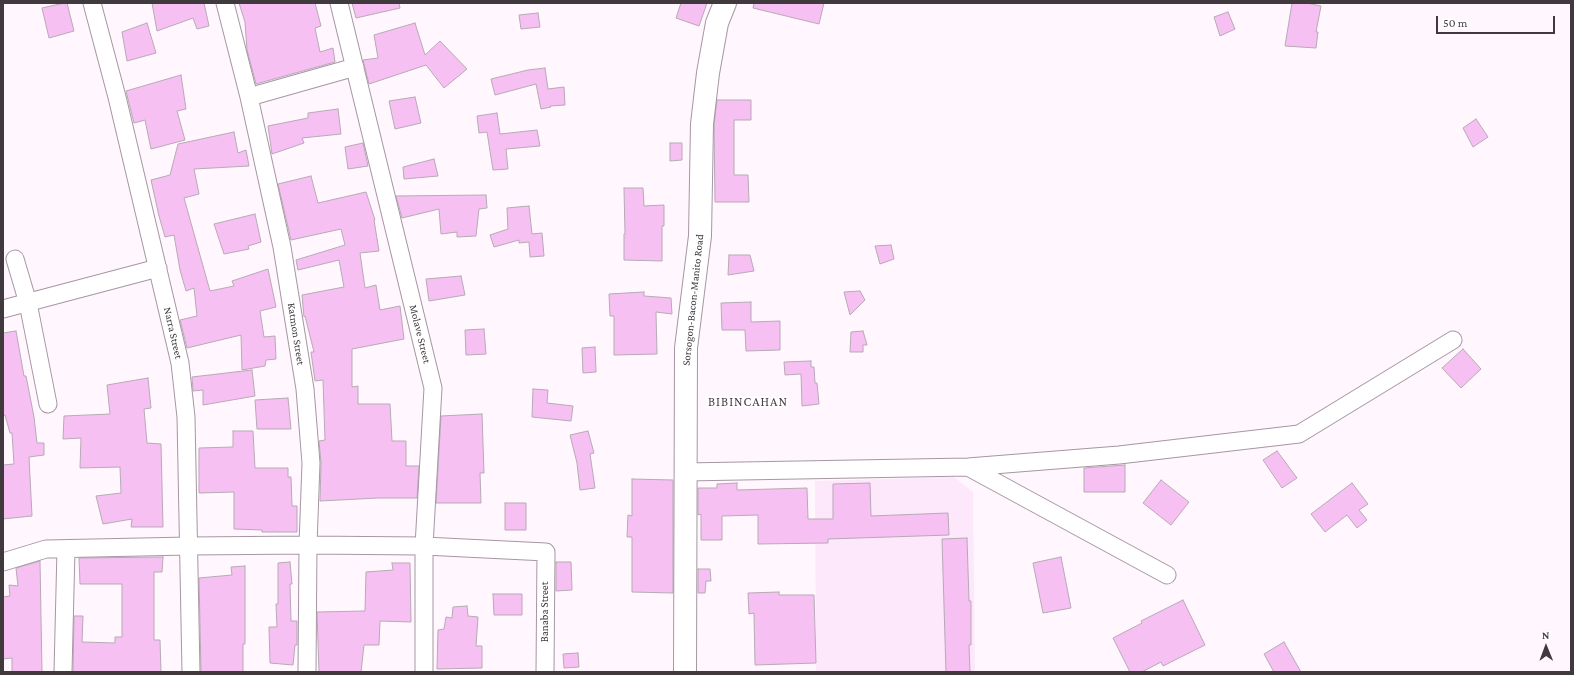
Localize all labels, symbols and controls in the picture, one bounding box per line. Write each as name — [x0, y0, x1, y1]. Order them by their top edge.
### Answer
scale bar — [1438, 8, 1557, 34]
text: 50 m — [1443, 16, 1467, 30]
street label: Sorsogon-Bacon-Manito Road — [680, 234, 706, 366]
street label: Katmon Street — [285, 302, 307, 366]
street label: Molave Street — [406, 303, 434, 365]
street label: Narra Street — [161, 306, 185, 360]
district label: BIBINCAHAN — [708, 394, 788, 410]
street label: Banaba Street — [538, 582, 552, 642]
north arrow — [1526, 627, 1566, 667]
text: N — [1542, 629, 1550, 641]

